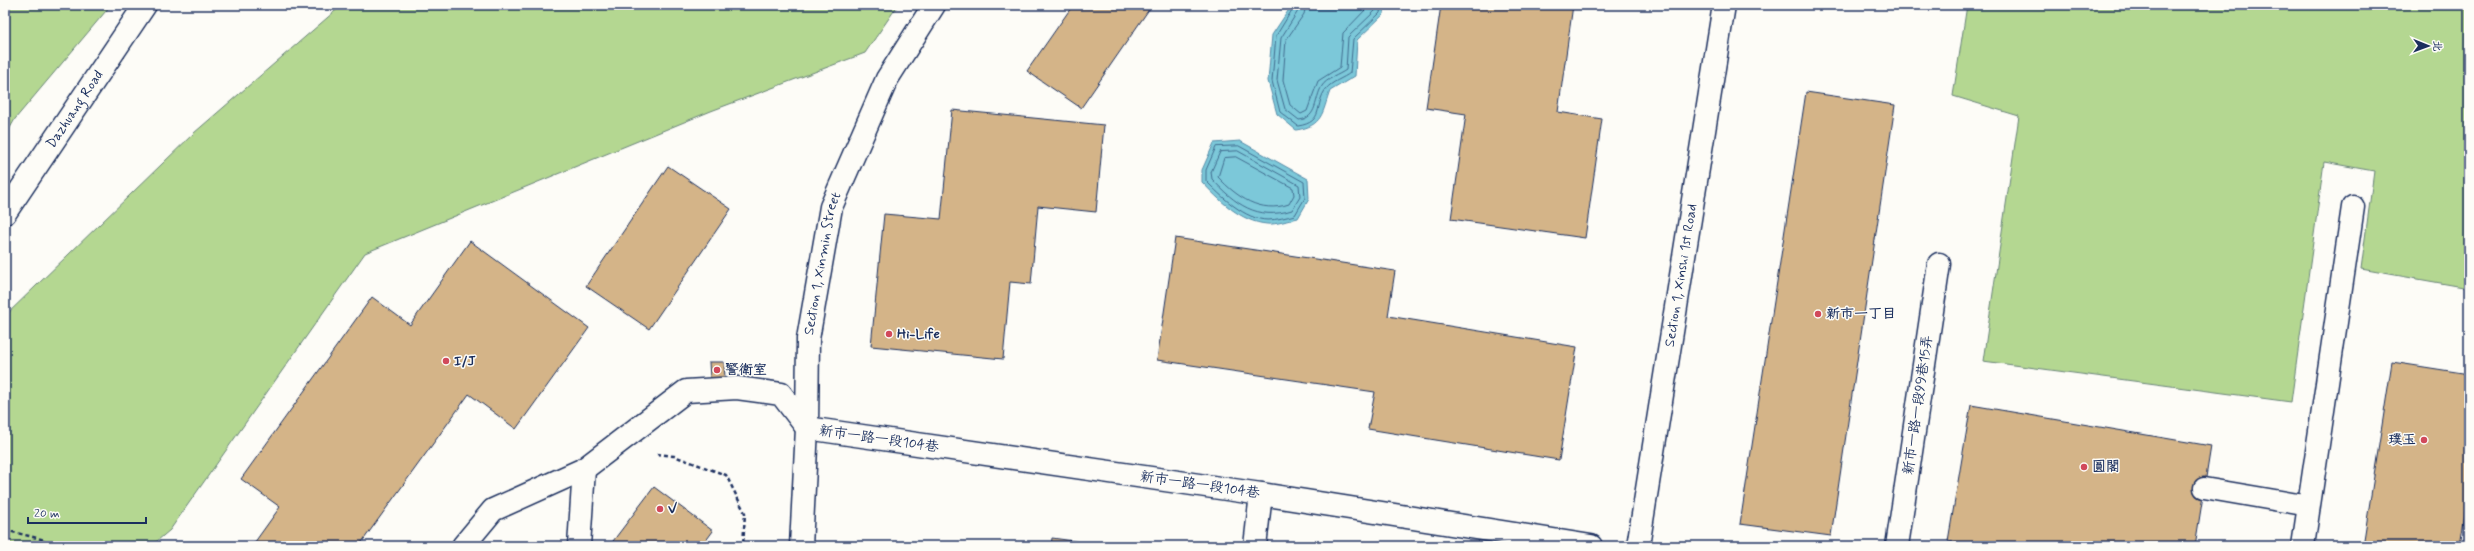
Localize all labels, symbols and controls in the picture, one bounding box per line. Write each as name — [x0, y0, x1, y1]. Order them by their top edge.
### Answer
north arrow — [2408, 26, 2448, 66]
text: 北 — [2430, 41, 2444, 52]
street label: Dazhuang Road — [42, 67, 107, 152]
street label: Section 1, Xinmin Street — [800, 189, 845, 336]
street label: Section 1, Xinshi 1st Road — [1661, 203, 1701, 348]
place label: 新市一丁目 — [1826, 305, 1896, 323]
marker: 新市一丁目 — [1813, 309, 1823, 319]
place label: Hi-Life — [897, 325, 940, 343]
marker: Hi-Life — [884, 329, 894, 339]
street label: 新市一路一段99巷15弄 — [1899, 334, 1937, 476]
place label: I/J — [454, 352, 476, 370]
marker: I/J — [441, 356, 451, 366]
place label: 警衛室 — [725, 361, 767, 379]
marker: 警衛室 — [712, 365, 722, 375]
street label: 新市一路一段104巷 — [818, 422, 941, 456]
place label: 璞玉 — [2388, 431, 2416, 449]
marker: 璞玉 — [2419, 435, 2429, 445]
place label: 圓閣 — [2092, 458, 2120, 476]
marker: 圓閣 — [2079, 462, 2089, 472]
street label: 新市一路一段104巷 — [1139, 468, 1262, 502]
scale bar — [28, 499, 146, 525]
place label: V — [668, 500, 677, 518]
marker: V — [655, 504, 665, 514]
text: 20 m — [34, 506, 60, 522]

